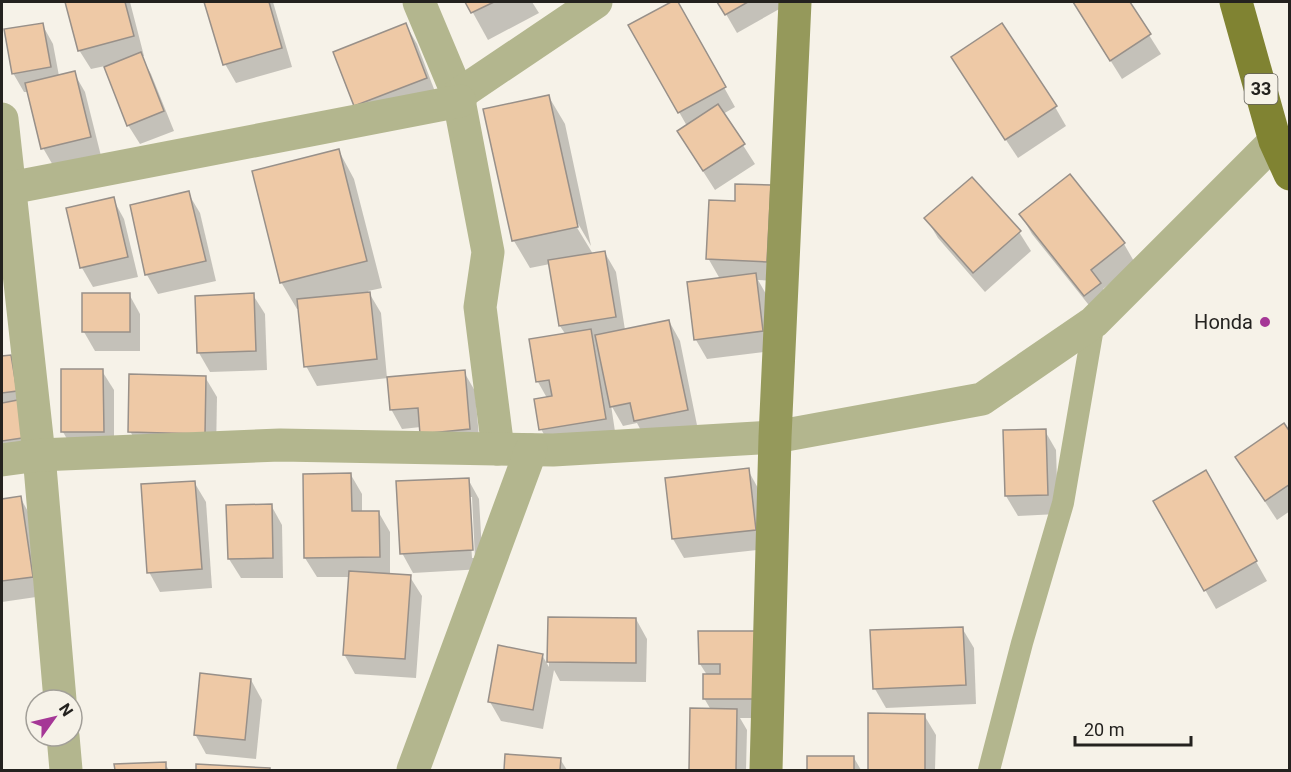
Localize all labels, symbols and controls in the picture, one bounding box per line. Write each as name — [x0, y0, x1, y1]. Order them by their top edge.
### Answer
road number: 33 — [1244, 74, 1278, 104]
place label: Honda — [1194, 310, 1253, 334]
marker: Honda — [1258, 315, 1272, 329]
north arrow — [24, 688, 84, 748]
text: N — [55, 700, 77, 720]
scale bar — [1075, 709, 1190, 747]
text: 20 m — [1084, 719, 1124, 740]

